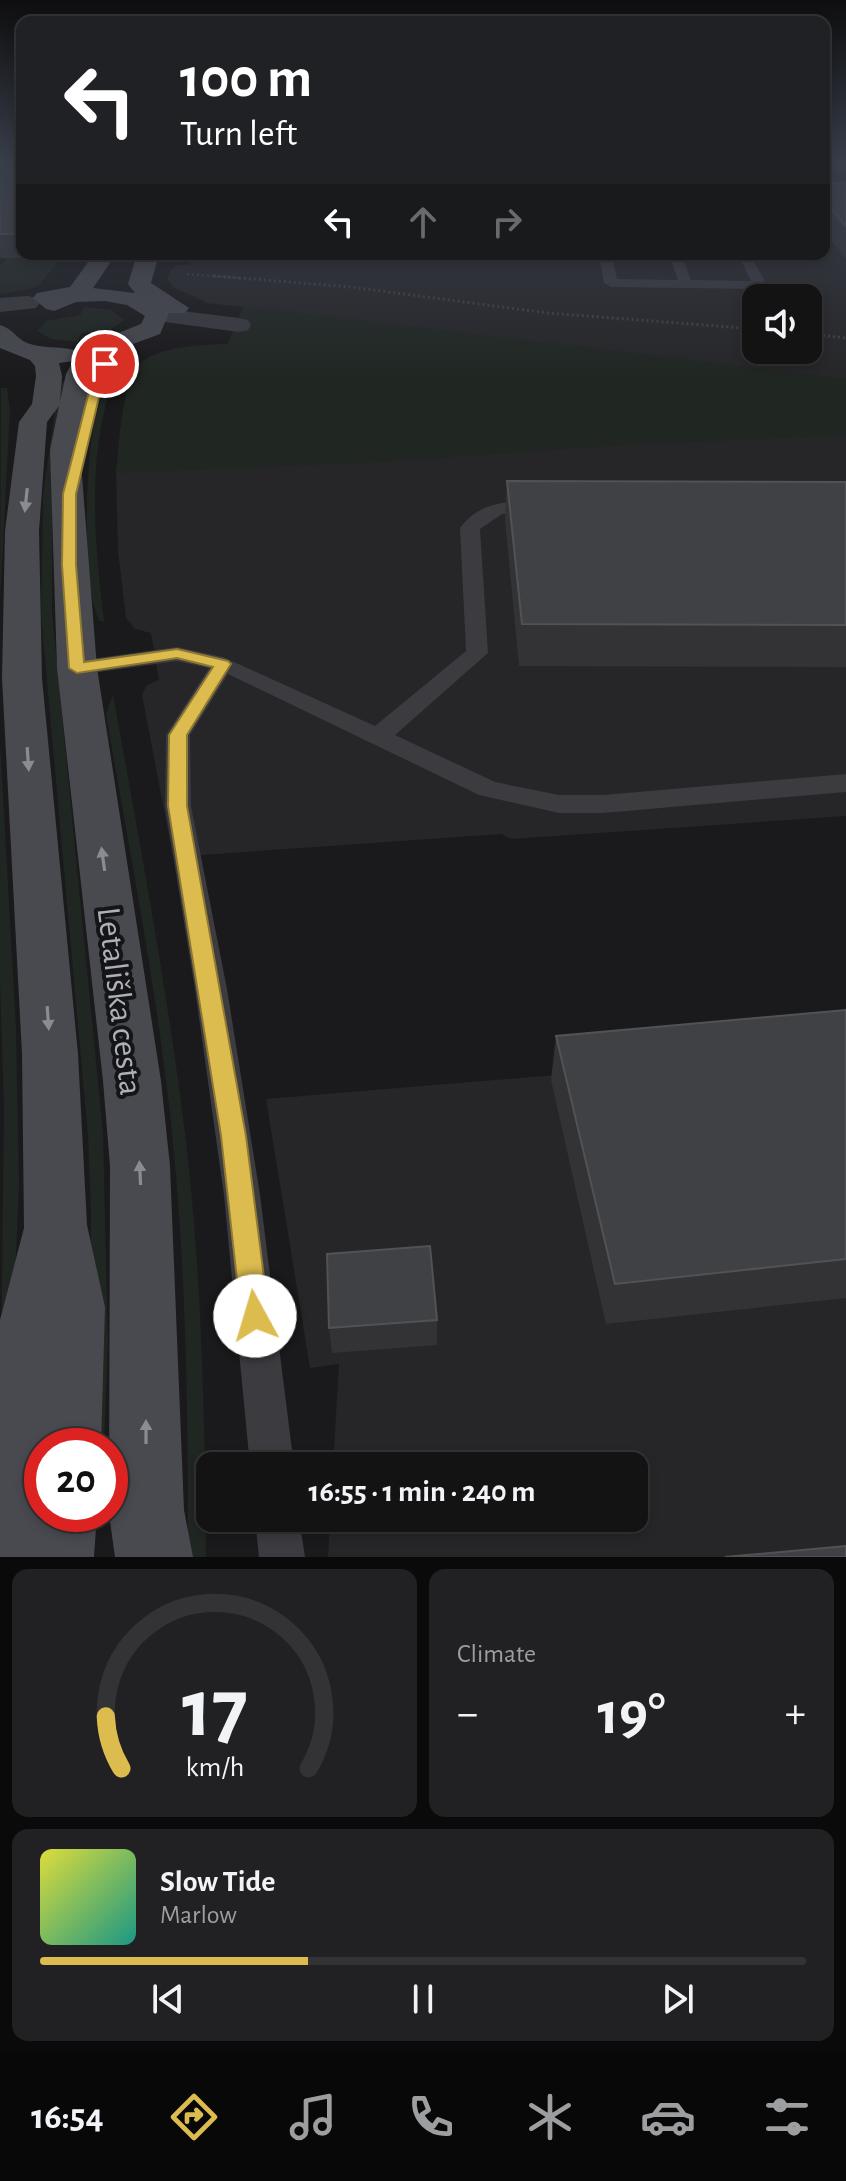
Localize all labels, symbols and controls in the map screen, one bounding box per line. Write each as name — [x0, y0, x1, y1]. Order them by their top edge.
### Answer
icon: left — [48, 48, 152, 152]
text: 100 m — [180, 51, 312, 107]
text: Turn left — [180, 116, 297, 152]
icon: left — [317, 200, 361, 244]
icon: ahead — [401, 200, 445, 244]
icon: right — [485, 200, 529, 244]
map controls — [742, 284, 822, 364]
button: sound — [742, 284, 822, 364]
pin — [71, 330, 139, 398]
icon: arrive — [83, 342, 127, 386]
one-way arrow — [19, 488, 32, 513]
one-way arrow — [22, 747, 35, 772]
one-way arrow — [96, 846, 109, 871]
street label: Letališka cesta — [91, 905, 147, 1097]
one-way arrow — [42, 1006, 55, 1031]
one-way arrow — [133, 1160, 146, 1185]
position arrow — [213, 1274, 297, 1358]
one-way arrow — [140, 1419, 152, 1444]
speed limit sign: 20 — [24, 1428, 128, 1532]
text: 16:55 · 1 min · 240 m — [309, 1477, 535, 1507]
text: Climate — [457, 1641, 536, 1667]
text: 17 — [182, 1668, 247, 1752]
text: 19° — [597, 1685, 666, 1745]
text: − — [457, 1692, 478, 1736]
text: + — [785, 1692, 806, 1736]
text: km/h — [185, 1753, 244, 1782]
text: Slow Tide — [160, 1867, 275, 1897]
text: Marlow — [160, 1902, 237, 1928]
icon: previous — [146, 1977, 190, 2021]
icon: pause — [401, 1977, 445, 2021]
icon: next — [656, 1977, 700, 2021]
icon: directions — [166, 2089, 222, 2145]
icon: music — [285, 2089, 341, 2145]
icon: phone — [403, 2089, 459, 2145]
icon: climate — [522, 2089, 578, 2145]
icon: car — [640, 2089, 696, 2145]
icon: filters — [759, 2089, 815, 2145]
text: 16:54 — [31, 2099, 104, 2135]

